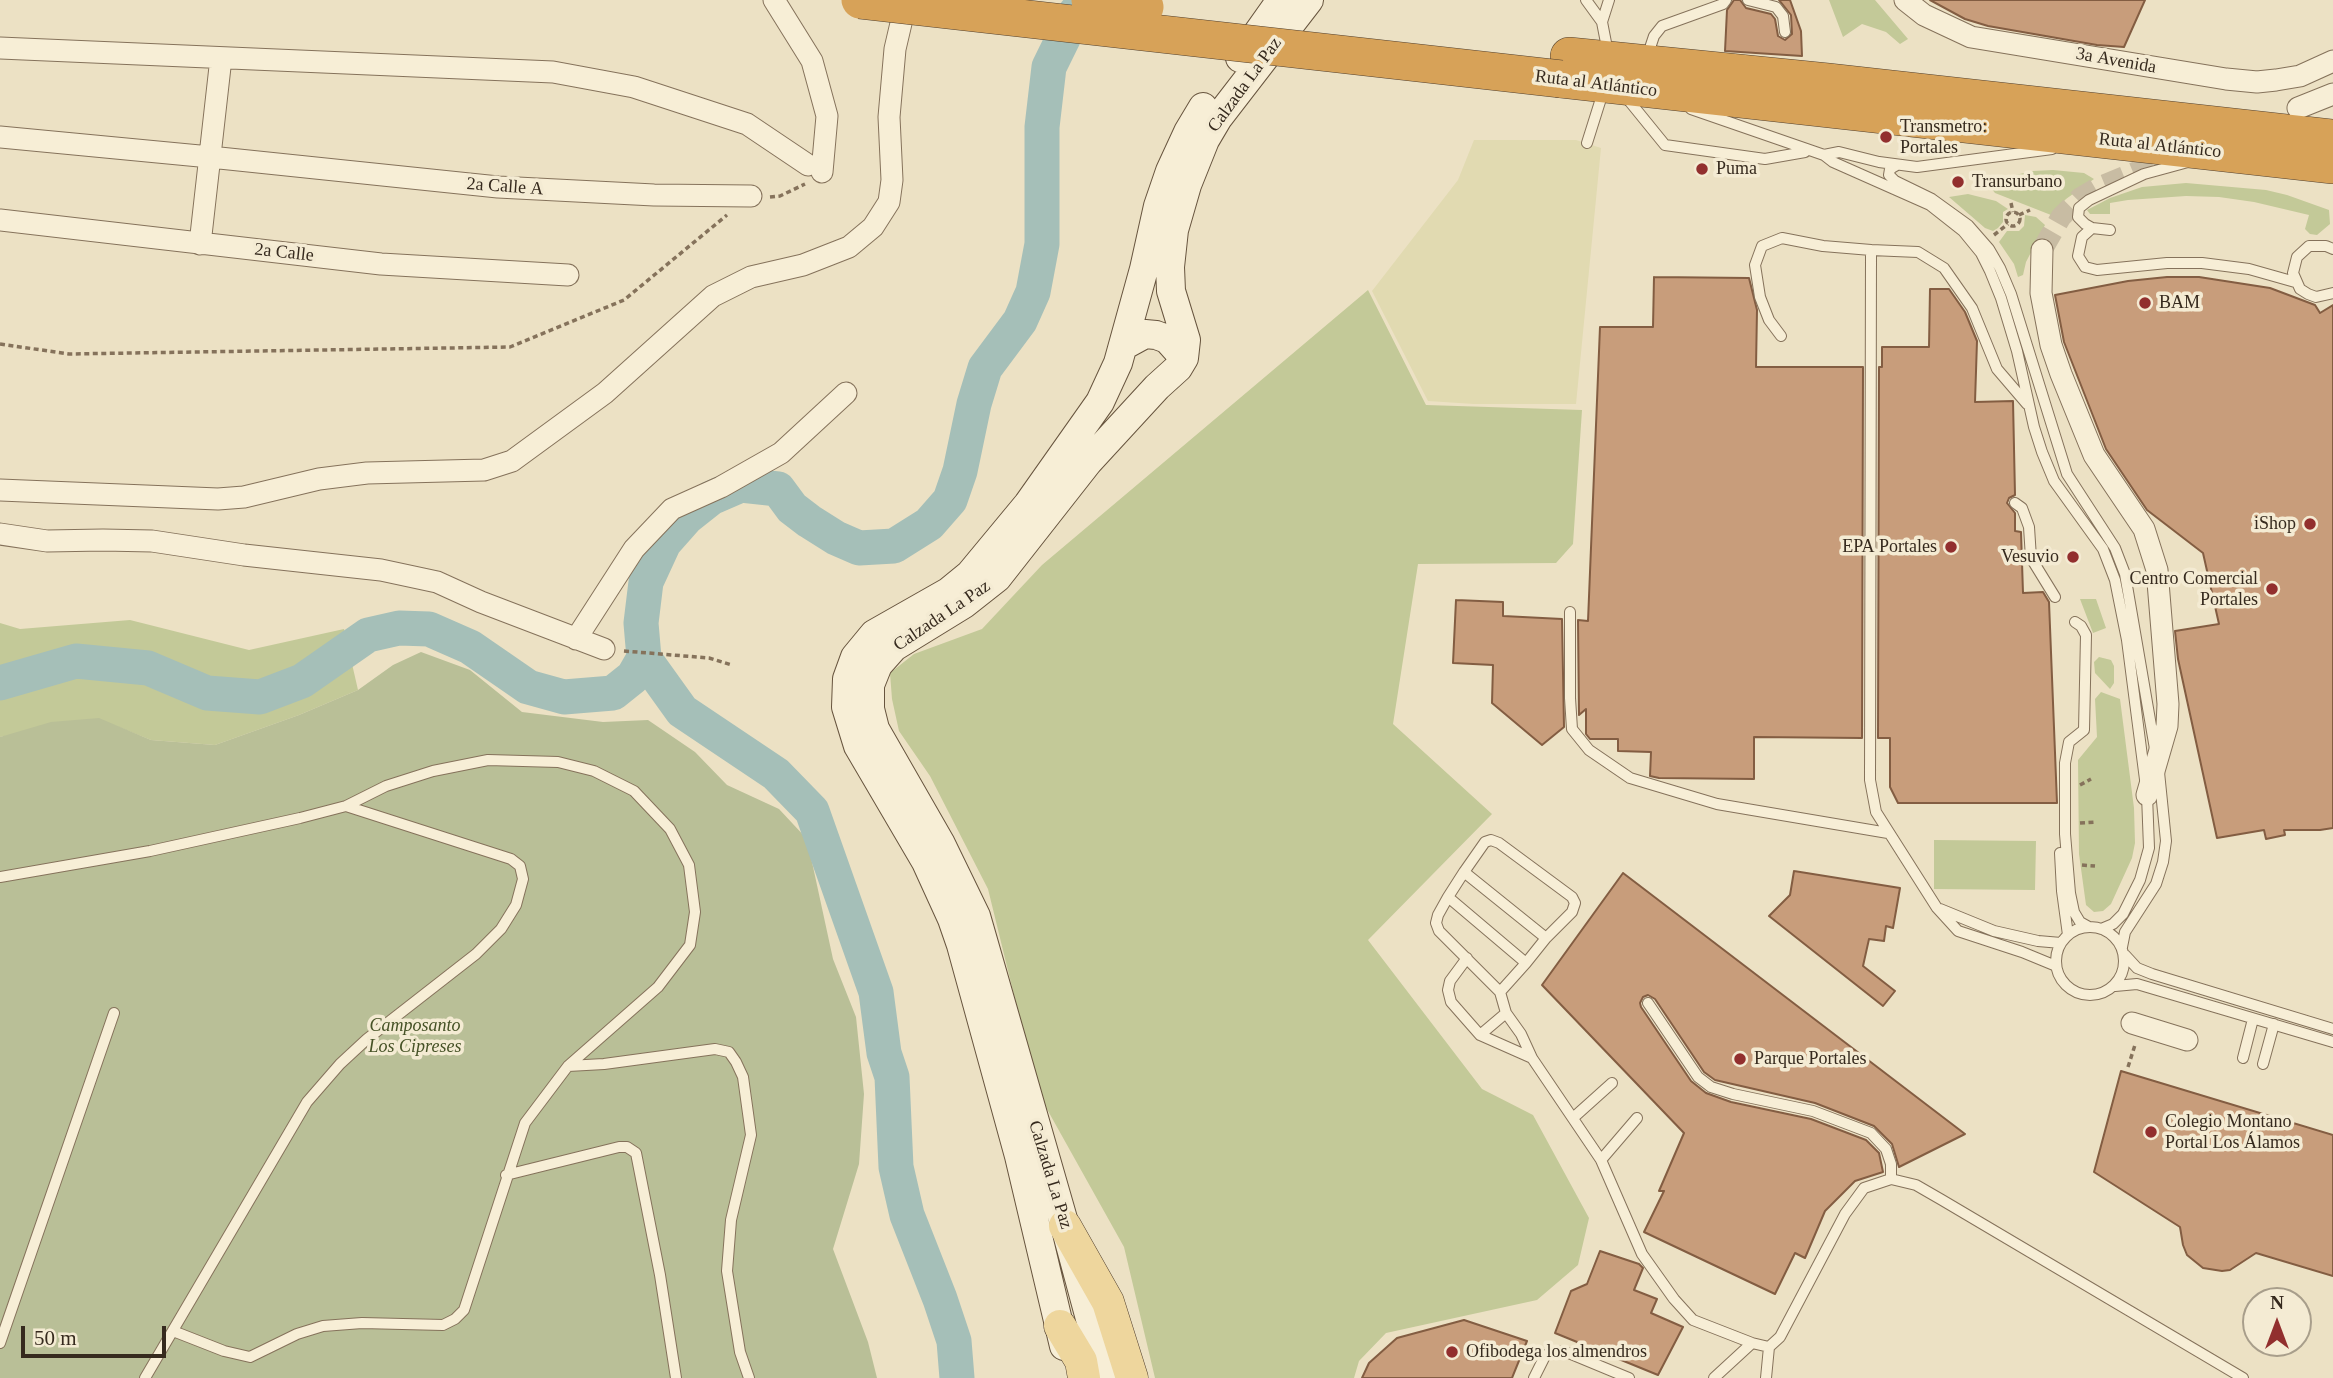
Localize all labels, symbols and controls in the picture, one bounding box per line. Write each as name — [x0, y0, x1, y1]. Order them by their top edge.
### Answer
street label: Calzada La Paz — [1203, 33, 1287, 137]
street label: 3a Avenida — [2074, 43, 2158, 79]
street label: Ruta al Atlántico — [1534, 66, 1658, 102]
place label: Transmetro: Portales — [1900, 116, 1987, 158]
marker: Transmetro: Portales — [1878, 129, 1894, 145]
street label: Ruta al Atlántico — [2098, 129, 2222, 163]
place label: Puma — [1716, 158, 1757, 180]
marker: Puma — [1694, 161, 1710, 177]
place label: Transurbano — [1972, 171, 2062, 193]
street label: 2a Calle A — [466, 174, 544, 200]
marker: Transurbano — [1950, 174, 1966, 190]
street label: 2a Calle — [253, 239, 315, 267]
place label: BAM — [2159, 292, 2200, 314]
marker: BAM — [2137, 295, 2153, 311]
place label: iShop — [2254, 513, 2296, 535]
marker: iShop — [2302, 516, 2318, 532]
place label: EPA Portales — [1842, 536, 1937, 558]
marker: EPA Portales — [1943, 539, 1959, 555]
place label: Vesuvio — [2001, 546, 2059, 568]
marker: Vesuvio — [2065, 549, 2081, 565]
place label: Centro Comercial Portales — [2130, 568, 2258, 610]
street label: Calzada La Paz — [890, 576, 994, 656]
marker: Centro Comercial Portales — [2264, 581, 2280, 597]
park label: Camposanto Los Cipreses — [369, 1015, 461, 1058]
place label: Parque Portales — [1754, 1048, 1866, 1070]
marker: Parque Portales — [1732, 1051, 1748, 1067]
place label: Colegio Montano Portal Los Álamos — [2165, 1111, 2300, 1154]
street label: Calzada La Paz — [1023, 1118, 1077, 1232]
marker: Colegio Montano Portal Los Álamos — [2143, 1124, 2159, 1140]
north arrow — [2242, 1287, 2312, 1357]
text: N — [2270, 1292, 2284, 1313]
scale bar — [24, 1312, 170, 1356]
text: 50 m — [34, 1326, 77, 1350]
place label: Ofibodega los almendros — [1466, 1341, 1647, 1363]
marker: Ofibodega los almendros — [1444, 1344, 1460, 1360]

